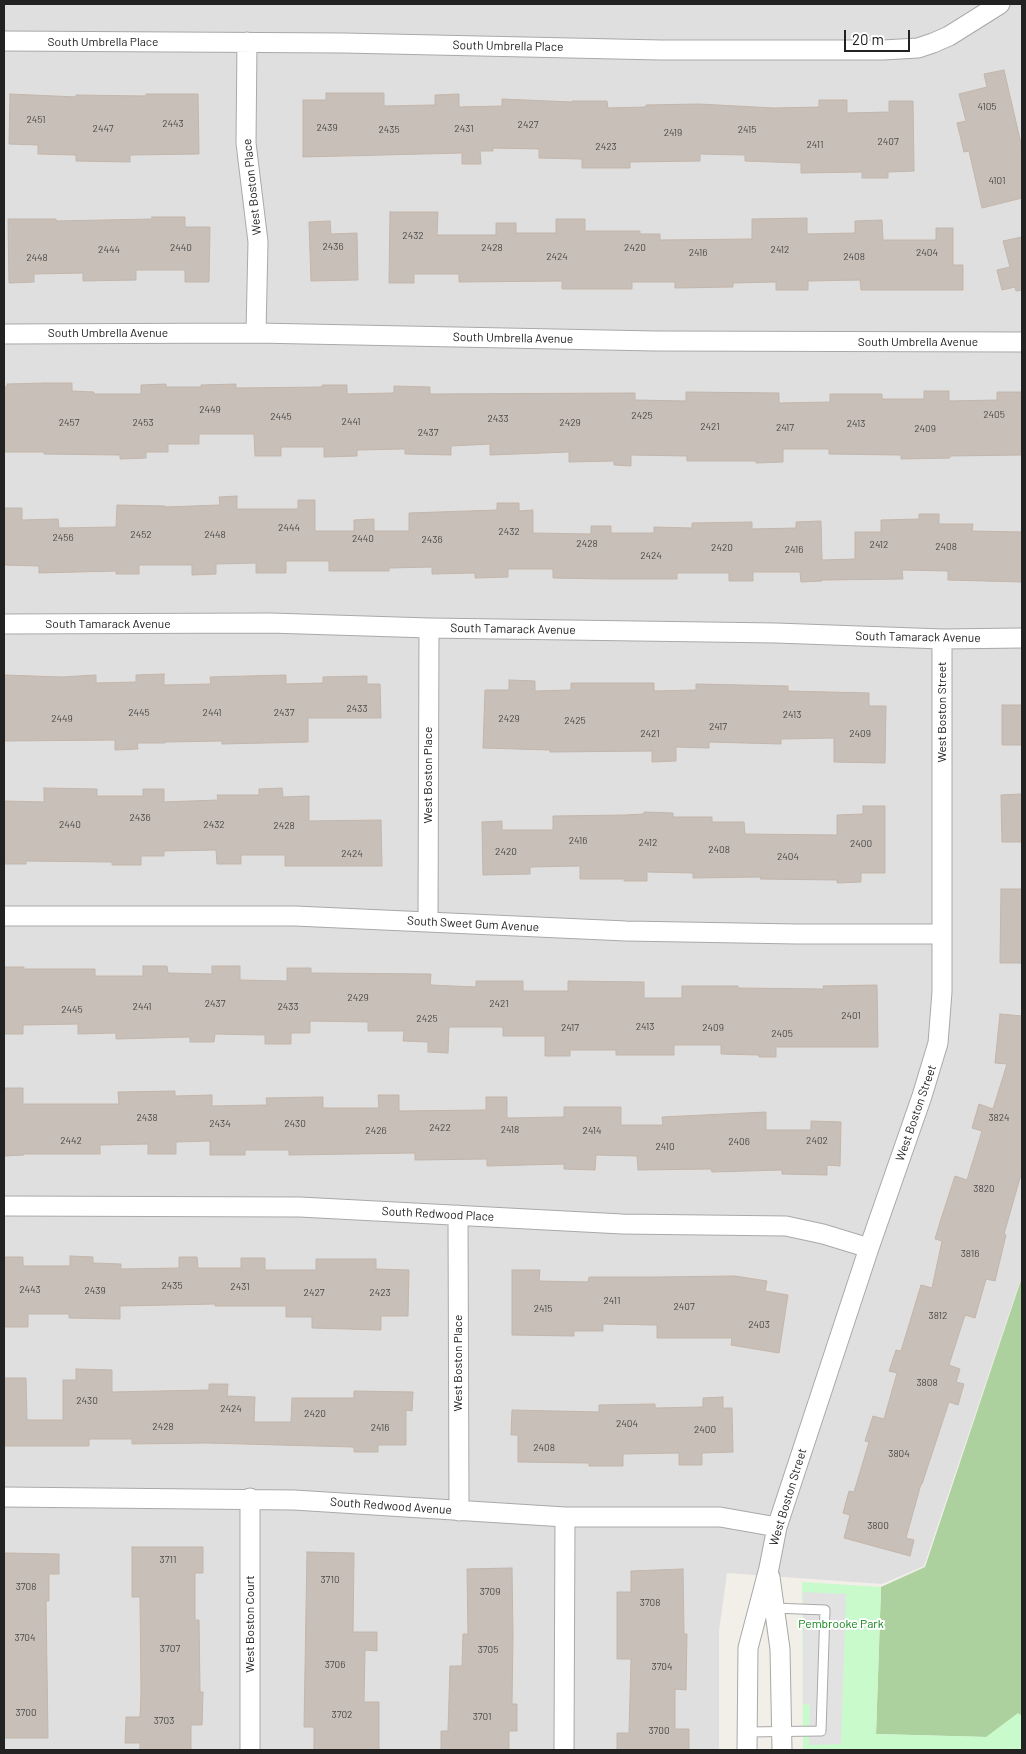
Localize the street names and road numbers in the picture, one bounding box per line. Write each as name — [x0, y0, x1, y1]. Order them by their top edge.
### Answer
street label: South Umbrella Place — [48, 35, 158, 49]
street label: South Umbrella Place — [452, 38, 564, 54]
street label: West Boston Place — [240, 138, 264, 236]
street label: South Umbrella Avenue — [48, 326, 168, 340]
street label: South Umbrella Avenue — [453, 330, 573, 346]
street label: South Umbrella Avenue — [858, 335, 978, 349]
street label: South Tamarack Avenue — [45, 617, 171, 631]
street label: South Tamarack Avenue — [450, 621, 576, 637]
street label: South Tamarack Avenue — [855, 629, 981, 645]
street label: West Boston Street — [935, 662, 949, 762]
street label: West Boston Place — [421, 727, 435, 823]
street label: South Sweet Gum Avenue — [407, 913, 539, 935]
street label: West Boston Street — [893, 1063, 939, 1163]
street label: South Redwood Place — [381, 1204, 495, 1224]
street label: West Boston Place — [451, 1315, 465, 1411]
street label: West Boston Street — [766, 1447, 810, 1547]
street label: South Redwood Avenue — [330, 1495, 452, 1517]
street label: West Boston Court — [243, 1575, 257, 1673]

